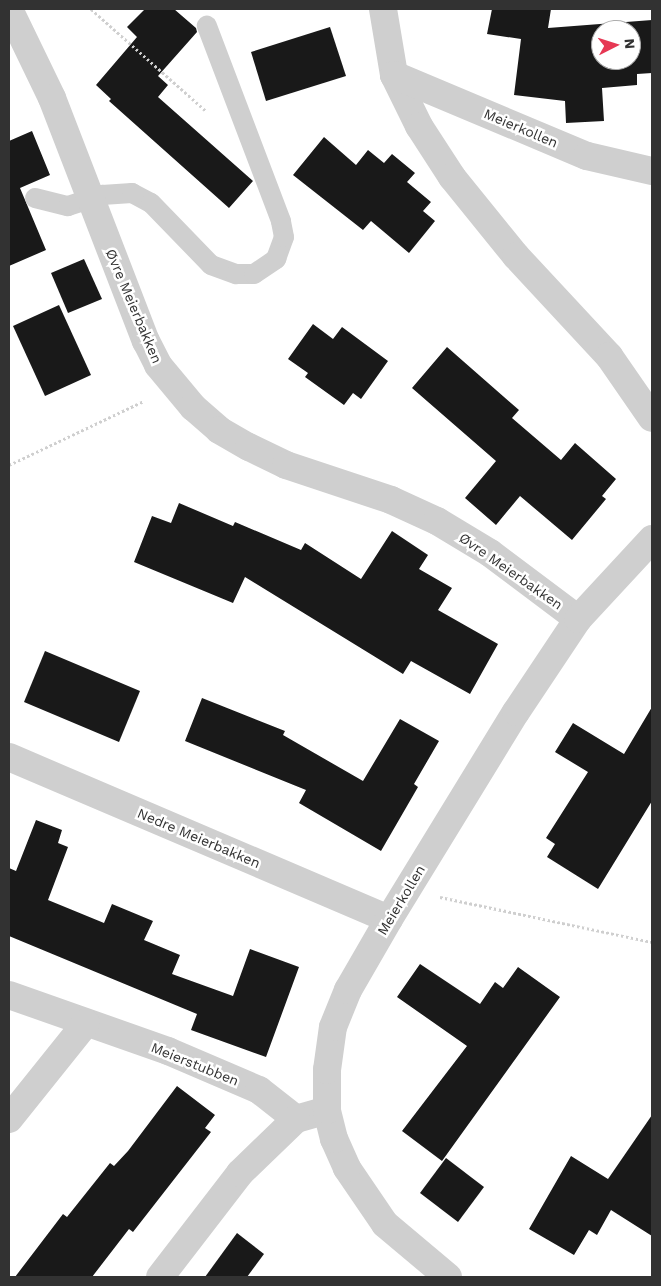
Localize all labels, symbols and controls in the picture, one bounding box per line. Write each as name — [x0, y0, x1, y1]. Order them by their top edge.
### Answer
north arrow — [591, 20, 641, 70]
text: N — [622, 38, 638, 50]
street label: Meierkollen — [481, 105, 561, 151]
street label: Øvre Meierbakken — [102, 246, 166, 366]
street label: Øvre Meierbakken — [456, 529, 566, 613]
street label: Nedre Meierbakken — [135, 805, 263, 871]
street label: Meierkollen — [373, 862, 429, 938]
street label: Meierstubben — [149, 1039, 241, 1089]

